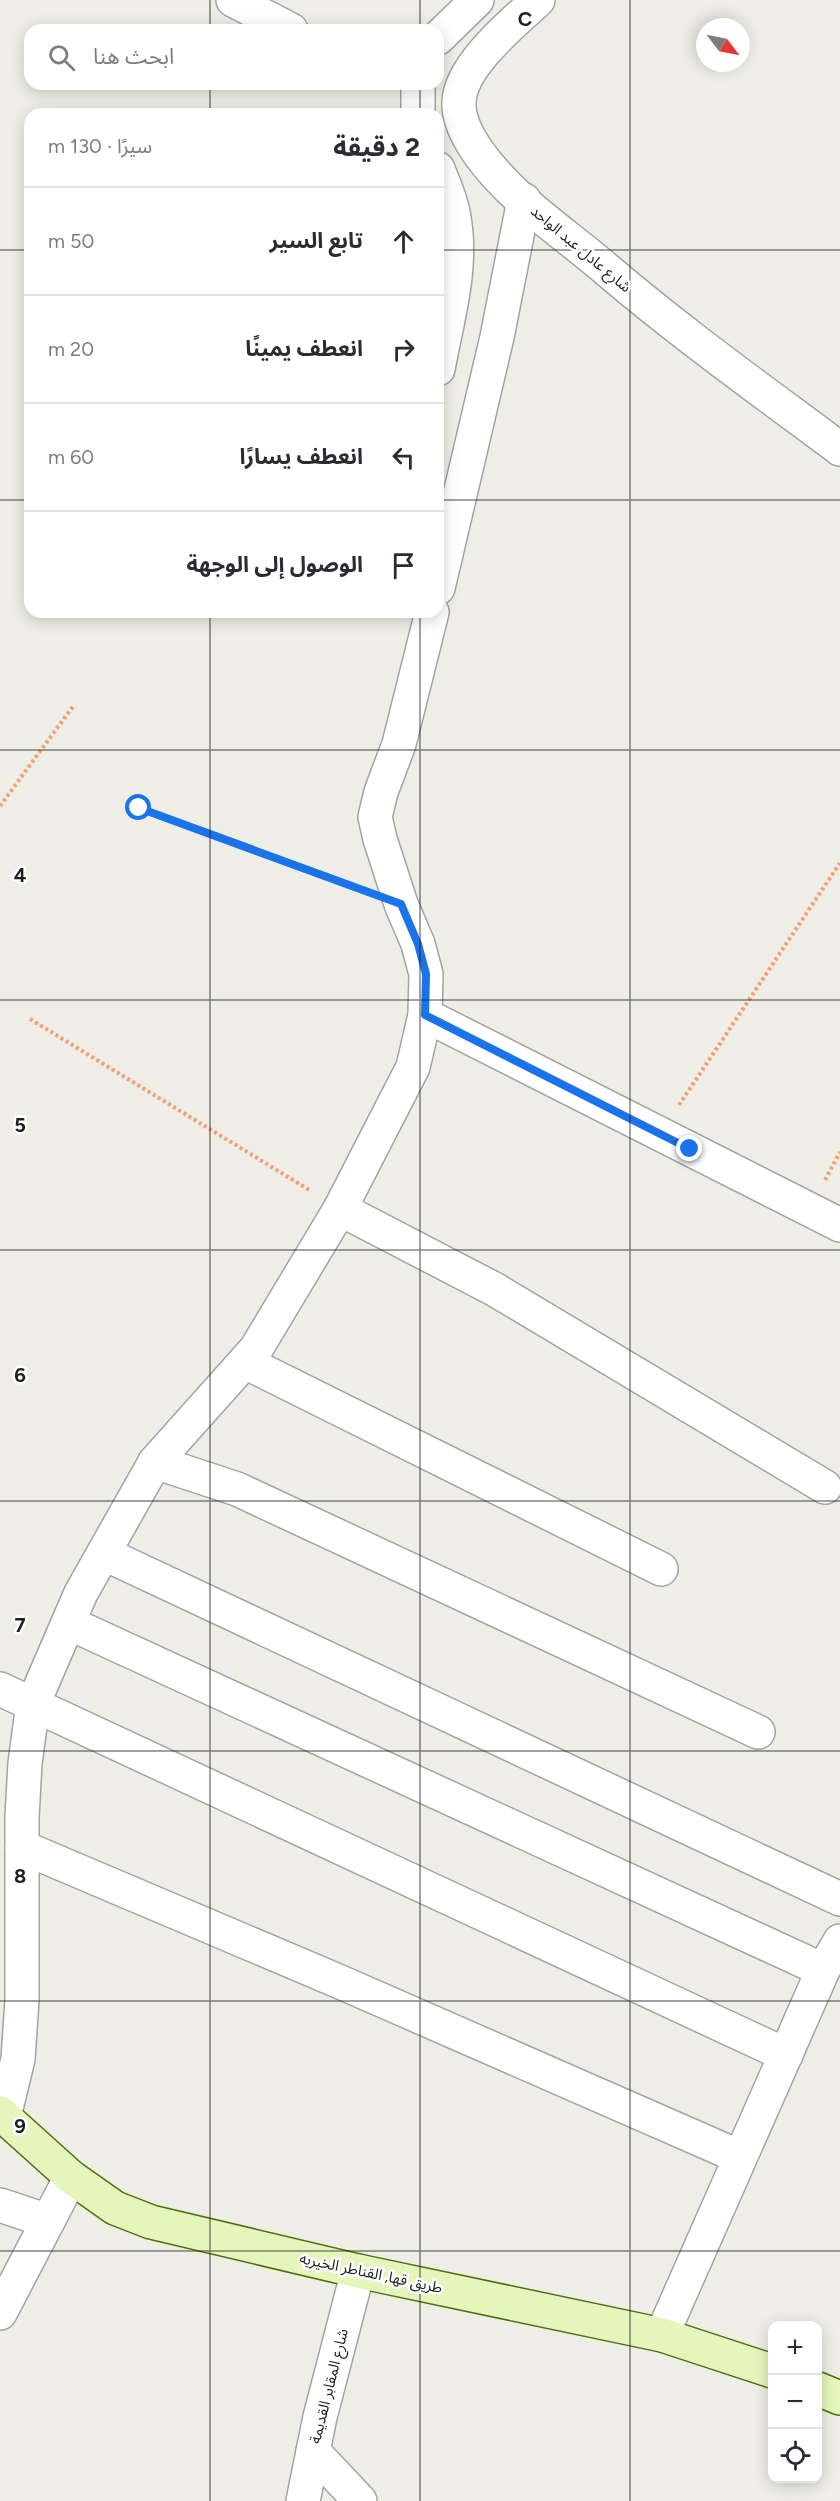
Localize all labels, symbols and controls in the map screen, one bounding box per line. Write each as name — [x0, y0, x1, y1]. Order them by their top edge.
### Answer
text: C — [518, 7, 532, 31]
north arrow — [696, 18, 750, 72]
search box — [24, 24, 444, 90]
icon: search — [45, 41, 78, 74]
text: ابحث هنا — [93, 43, 174, 70]
text: 2 دقيقة — [333, 131, 420, 163]
text: سيرًا · 130 m — [48, 134, 152, 158]
street label: شارع عادل عبد الواحد — [525, 202, 635, 299]
icon: ahead — [387, 225, 420, 258]
text: تابع السير — [269, 227, 363, 254]
text: 50 m — [48, 229, 94, 253]
icon: right — [387, 333, 420, 366]
text: انعطف يمينًا — [245, 335, 363, 362]
text: 20 m — [48, 337, 94, 361]
icon: left — [387, 441, 420, 474]
text: انعطف يسارًا — [240, 443, 363, 470]
text: 60 m — [48, 445, 94, 469]
icon: arrive — [387, 549, 420, 582]
text: الوصول إلى الوجهة — [186, 551, 363, 578]
route start — [125, 794, 151, 820]
text: 4 — [14, 863, 27, 887]
text: 5 — [14, 1113, 26, 1137]
route end — [676, 1135, 702, 1161]
text: 6 — [14, 1363, 26, 1387]
text: 7 — [14, 1613, 26, 1637]
text: 8 — [14, 1864, 26, 1888]
text: 9 — [14, 2114, 26, 2138]
street label: طريق قها, القناطر الخيريه — [298, 2249, 444, 2298]
map controls — [768, 2321, 822, 2483]
button: + — [768, 2321, 822, 2375]
street label: شارع المقابر القديمة — [306, 2326, 355, 2446]
button: − — [768, 2375, 822, 2429]
button: locate — [768, 2429, 822, 2483]

